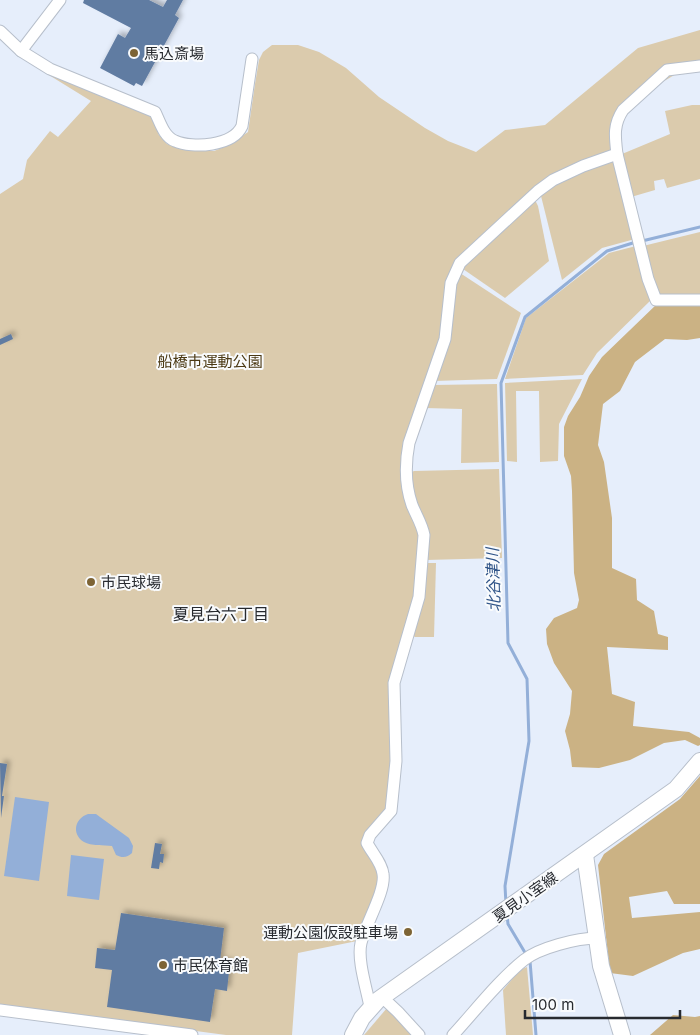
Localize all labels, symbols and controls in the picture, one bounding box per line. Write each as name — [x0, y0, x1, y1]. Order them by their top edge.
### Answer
place label: 馬込斎場 — [144, 44, 204, 63]
marker: 馬込斎場 — [128, 47, 140, 59]
park label: 船橋市運動公園 — [157, 352, 263, 371]
water label: 北谷津川 — [482, 546, 504, 612]
place label: 市民球場 — [101, 573, 161, 592]
marker: 市民球場 — [85, 576, 97, 588]
district label: 夏見台六丁目 — [173, 604, 269, 624]
street label: 夏見小室線 — [489, 868, 561, 926]
place label: 運動公園仮設駐車場 — [263, 923, 398, 942]
marker: 運動公園仮設駐車場 — [402, 926, 414, 938]
place label: 市民体育館 — [173, 956, 248, 975]
marker: 市民体育館 — [157, 959, 169, 971]
scale bar — [525, 988, 680, 1020]
text: 100 m — [532, 995, 574, 1014]

